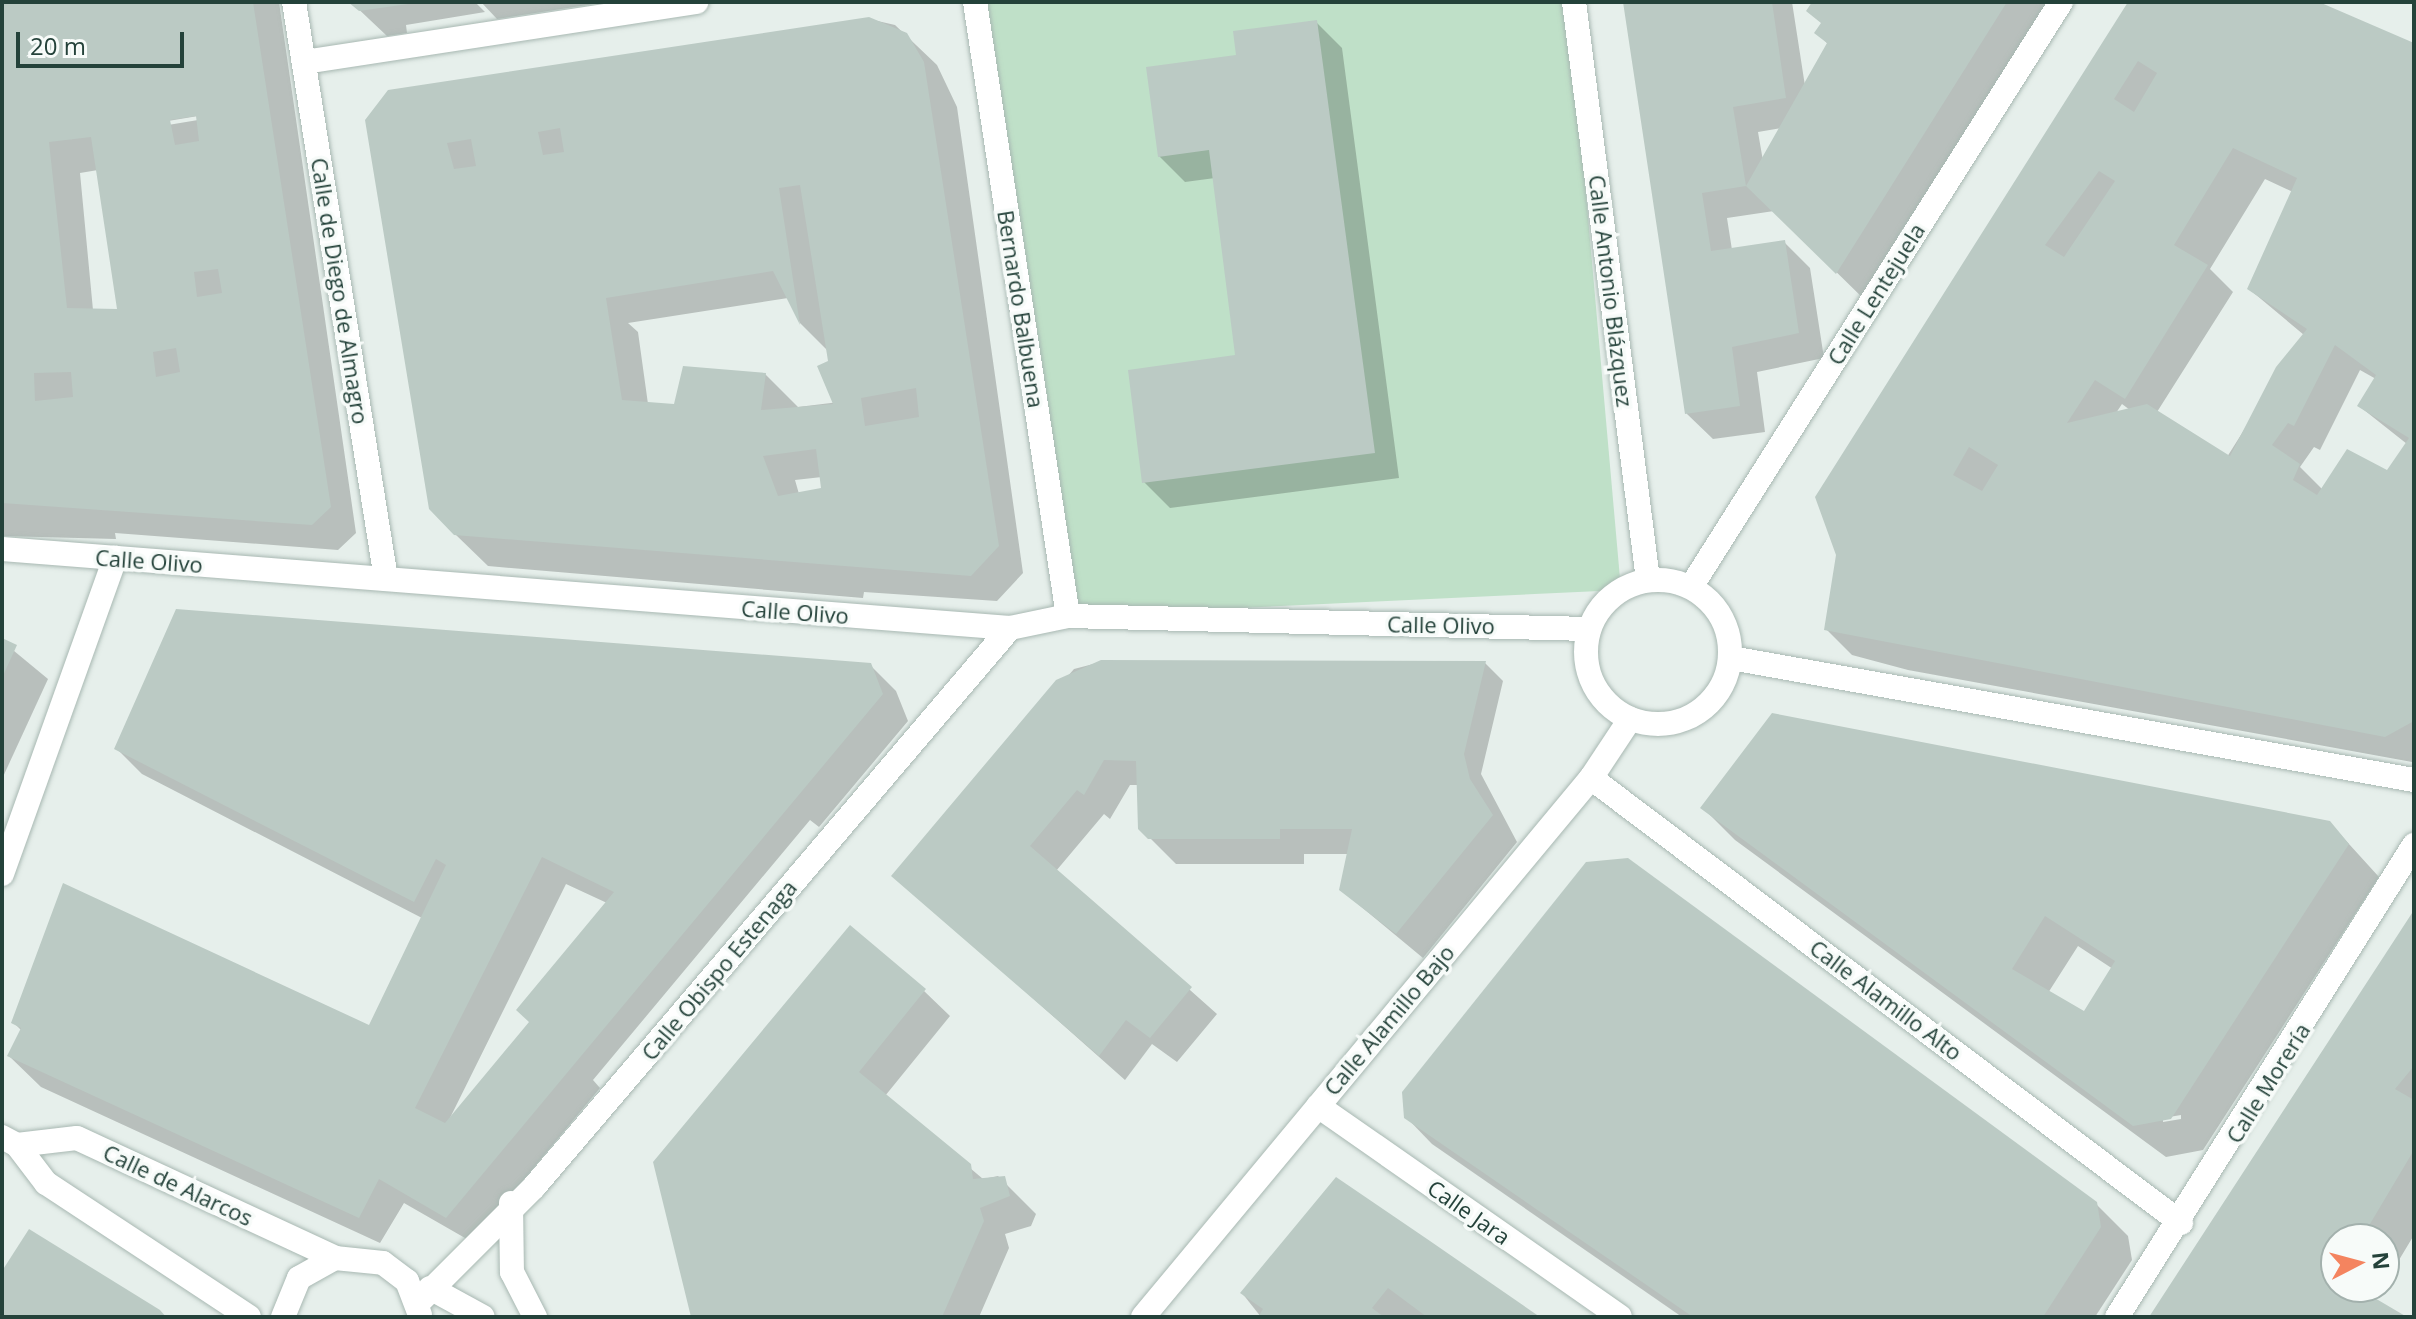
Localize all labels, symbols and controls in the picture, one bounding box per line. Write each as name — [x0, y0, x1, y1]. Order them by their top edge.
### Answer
scale bar — [20, 16, 188, 66]
text: 20 m — [30, 29, 86, 62]
street label: Calle de Diego de Almagro — [306, 156, 374, 426]
street label: Calle Antonio Blázquez — [1584, 173, 1638, 409]
street label: Bernardo Balbuena — [992, 208, 1050, 410]
street label: Calle Lentejuela — [1822, 218, 1930, 370]
street label: Calle Olivo — [94, 544, 204, 578]
street label: Calle Olivo — [740, 595, 850, 629]
street label: Calle Olivo — [1387, 611, 1495, 639]
street label: Calle Obispo Estenaga — [636, 875, 802, 1065]
street label: Calle Alamillo Alto — [1805, 934, 1967, 1066]
street label: Calle Alamillo Bajo — [1318, 939, 1460, 1101]
street label: Calle Morería — [2221, 1018, 2315, 1148]
street label: Calle de Alarcos — [99, 1139, 257, 1231]
street label: Calle Jara — [1423, 1174, 1515, 1250]
north arrow — [2320, 1223, 2400, 1303]
text: N — [2366, 1250, 2398, 1271]

